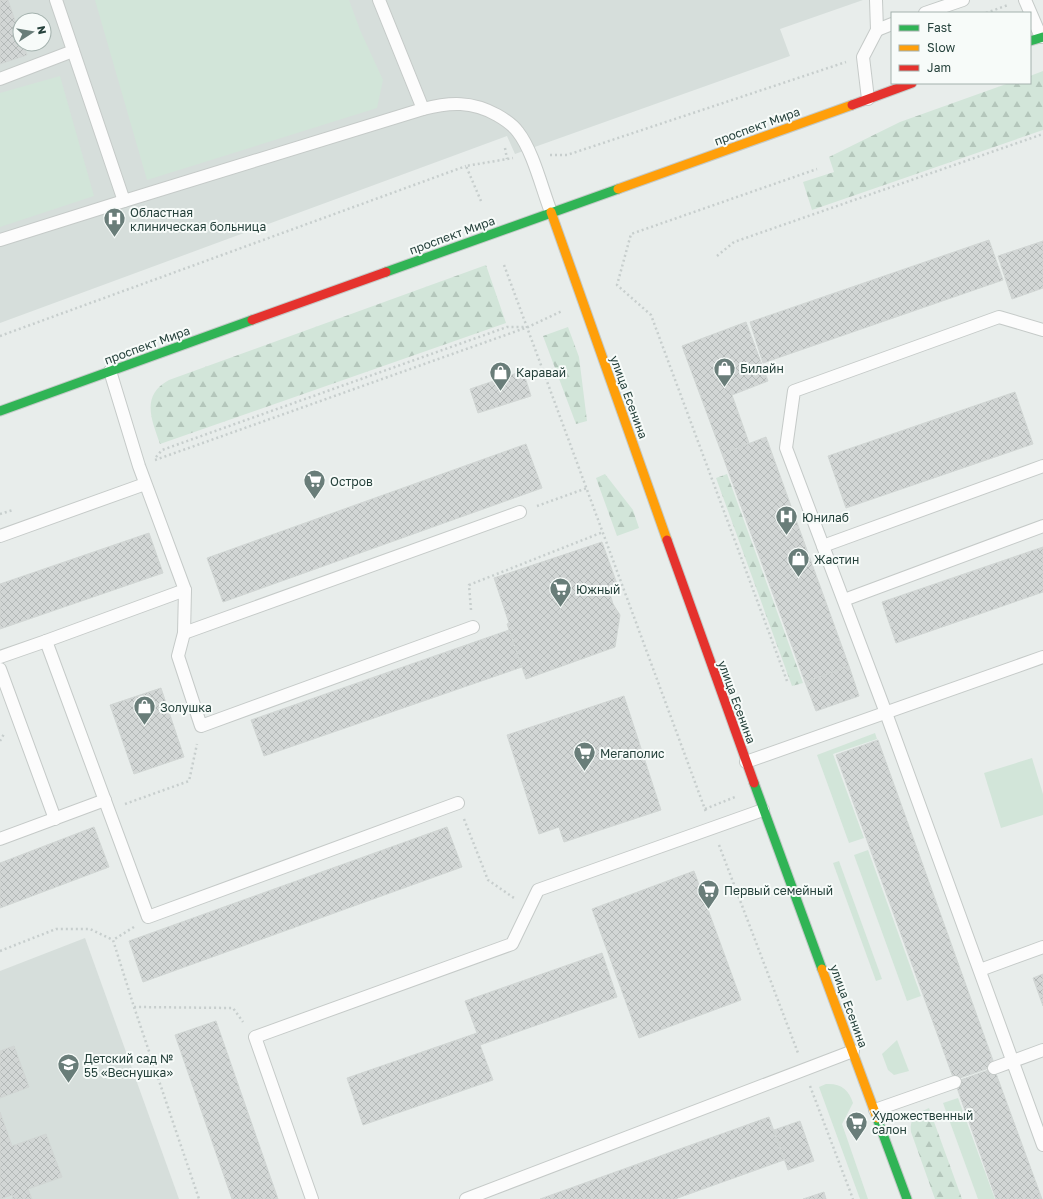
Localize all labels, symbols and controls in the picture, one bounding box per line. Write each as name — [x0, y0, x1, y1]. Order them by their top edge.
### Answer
north arrow — [12, 12, 52, 52]
legend — [891, 12, 1031, 84]
text: Fast — [927, 20, 952, 35]
text: N — [35, 24, 49, 35]
text: Slow — [927, 40, 955, 55]
text: Jam — [927, 60, 951, 75]
street label: проспект Мира — [712, 104, 802, 148]
place label: Областная клиническая больница — [130, 205, 266, 234]
hospital icon: Областная клиническая больница — [102, 206, 128, 239]
street label: проспект Мира — [407, 213, 497, 257]
street label: проспект Мира — [102, 323, 192, 367]
street label: улица Есенина — [607, 353, 651, 441]
shop icon: Билайн — [711, 355, 737, 388]
shop icon: Каравай — [487, 359, 513, 392]
place label: Билайн — [740, 361, 784, 376]
place label: Каравай — [516, 365, 566, 380]
supermarket icon: Остров — [301, 468, 327, 501]
place label: Остров — [330, 474, 373, 489]
hospital icon: Юнилаб — [773, 504, 799, 537]
place label: Юнилаб — [802, 510, 849, 525]
shop icon: Жастин — [785, 546, 811, 579]
place label: Жастин — [814, 552, 859, 567]
supermarket icon: Южный — [548, 576, 574, 609]
place label: Южный — [576, 582, 620, 597]
street label: улица Есенина — [715, 658, 759, 746]
shop icon: Золушка — [132, 694, 158, 727]
place label: Золушка — [160, 700, 212, 715]
supermarket icon: Мегаполис — [571, 740, 597, 773]
place label: Мегаполис — [600, 746, 665, 761]
supermarket icon: Первый семейный — [695, 877, 721, 910]
place label: Первый семейный — [724, 883, 833, 898]
street label: улица Есенина — [827, 962, 871, 1050]
place label: Детский сад № 55 «Веснушка» — [84, 1051, 173, 1080]
school or university icon: Детский сад № 55 «Веснушка» — [56, 1052, 82, 1085]
place label: Художественный салон — [872, 1108, 973, 1137]
supermarket icon: Художественный салон — [843, 1109, 869, 1142]

